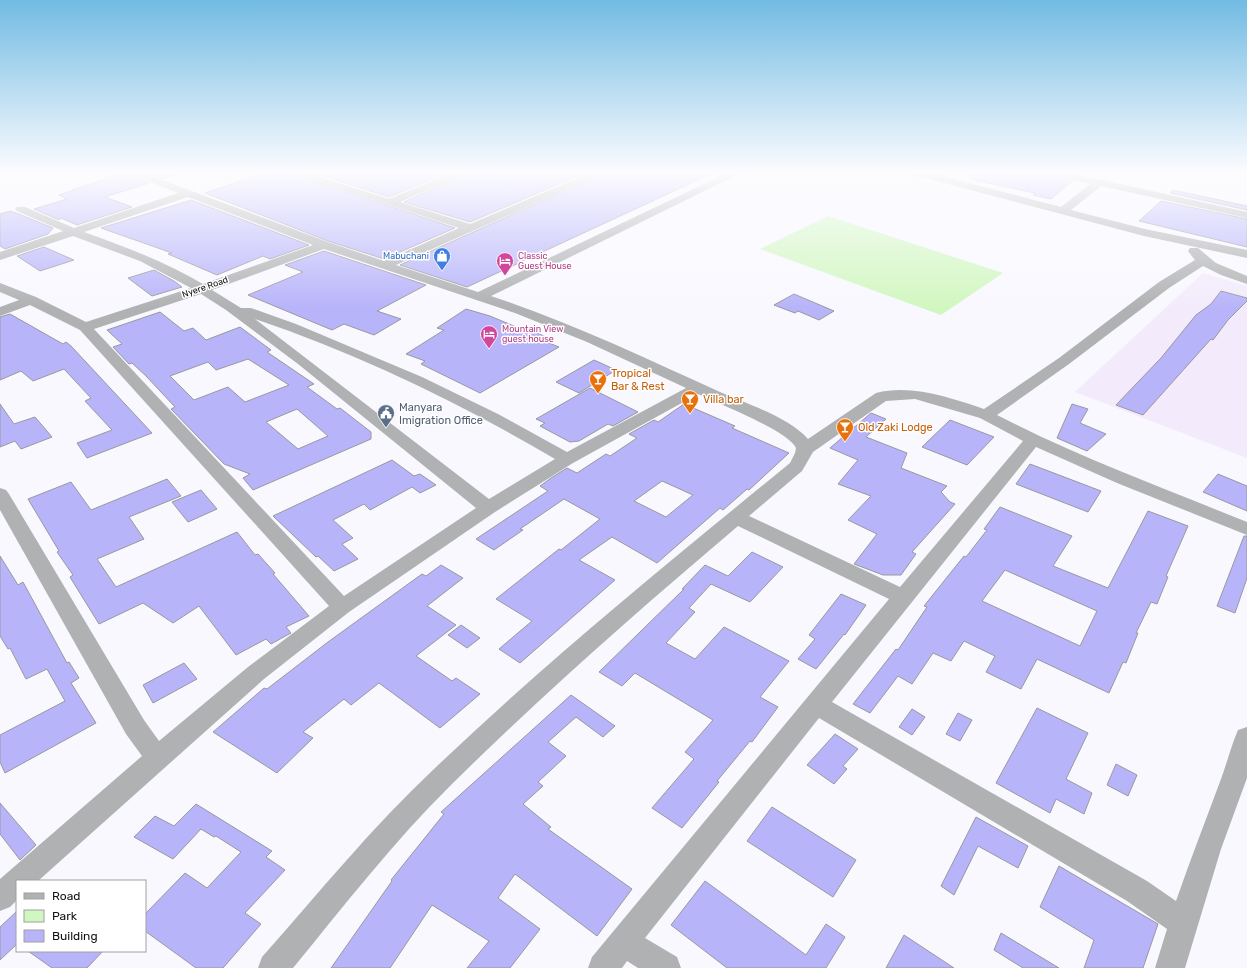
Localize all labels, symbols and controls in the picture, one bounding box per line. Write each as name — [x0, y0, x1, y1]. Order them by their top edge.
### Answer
shop icon: Mabuchani — [432, 246, 452, 271]
place label: Mabuchani — [383, 251, 429, 261]
hotel icon: Classic Guest House — [495, 251, 515, 276]
place label: Classic Guest House — [518, 251, 572, 271]
street label: Nyere Road — [181, 274, 229, 300]
hotel icon: Mountain View guest house — [479, 324, 499, 349]
place label: Mountain View guest house — [502, 324, 563, 344]
place label: Tropical Bar & Rest — [611, 367, 665, 393]
bar icon: Tropical Bar & Rest — [588, 369, 608, 394]
bar icon: Villa bar — [680, 389, 700, 414]
place label: Villa bar — [703, 393, 745, 406]
place label: Manyara Imigration Office — [399, 401, 483, 427]
public building icon: Manyara Imigration Office — [376, 403, 396, 428]
bar icon: Old Zaki Lodge — [835, 417, 855, 442]
place label: Old Zaki Lodge — [858, 421, 933, 434]
legend — [16, 880, 146, 952]
text: Road — [52, 889, 80, 903]
text: Park — [52, 909, 78, 923]
text: Building — [52, 929, 98, 943]

